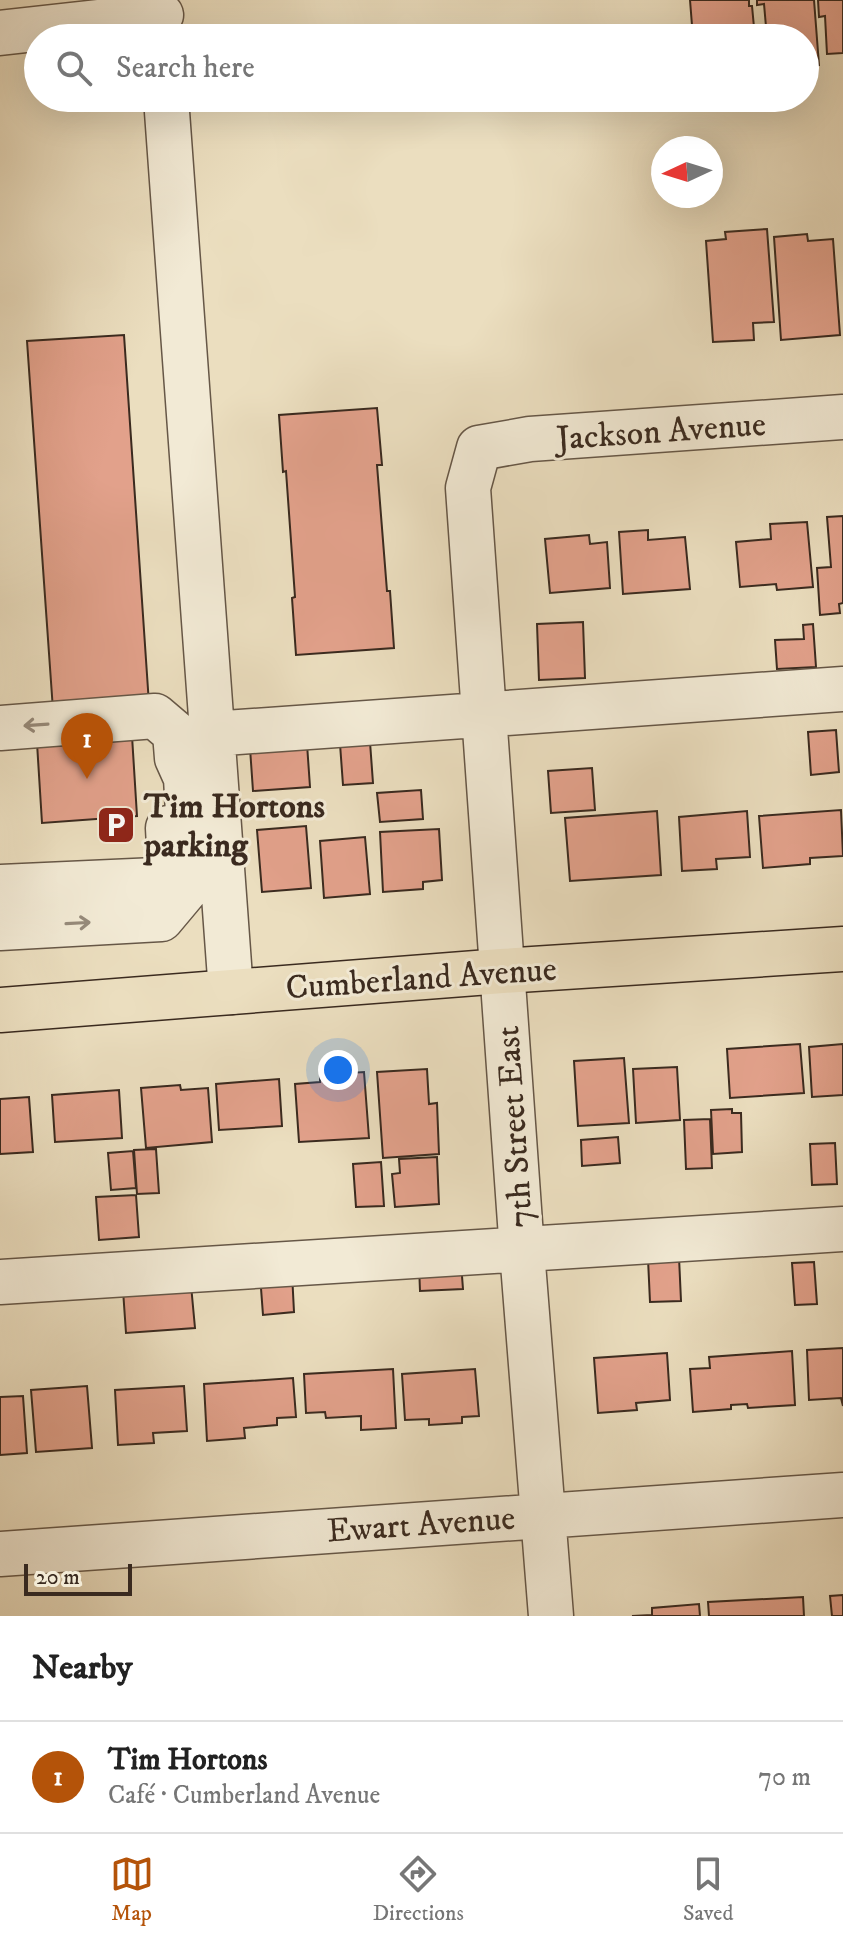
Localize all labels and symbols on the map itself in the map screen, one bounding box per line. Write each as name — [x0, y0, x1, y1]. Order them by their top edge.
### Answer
north arrow — [651, 136, 723, 208]
street label: Jackson Avenue — [552, 404, 767, 460]
pin: 1 — [61, 713, 113, 779]
one-way arrow — [23, 718, 50, 733]
place label: Tim Hortons parking — [143, 786, 325, 867]
parking icon: Tim Hortons parking — [95, 804, 137, 846]
one-way arrow — [64, 916, 91, 931]
street label: Cumberland Avenue — [284, 949, 558, 1009]
street label: 7th Street East — [487, 1024, 543, 1229]
your location — [318, 1050, 358, 1090]
street label: Ewart Avenue — [326, 1497, 517, 1553]
scale bar — [24, 1560, 132, 1596]

